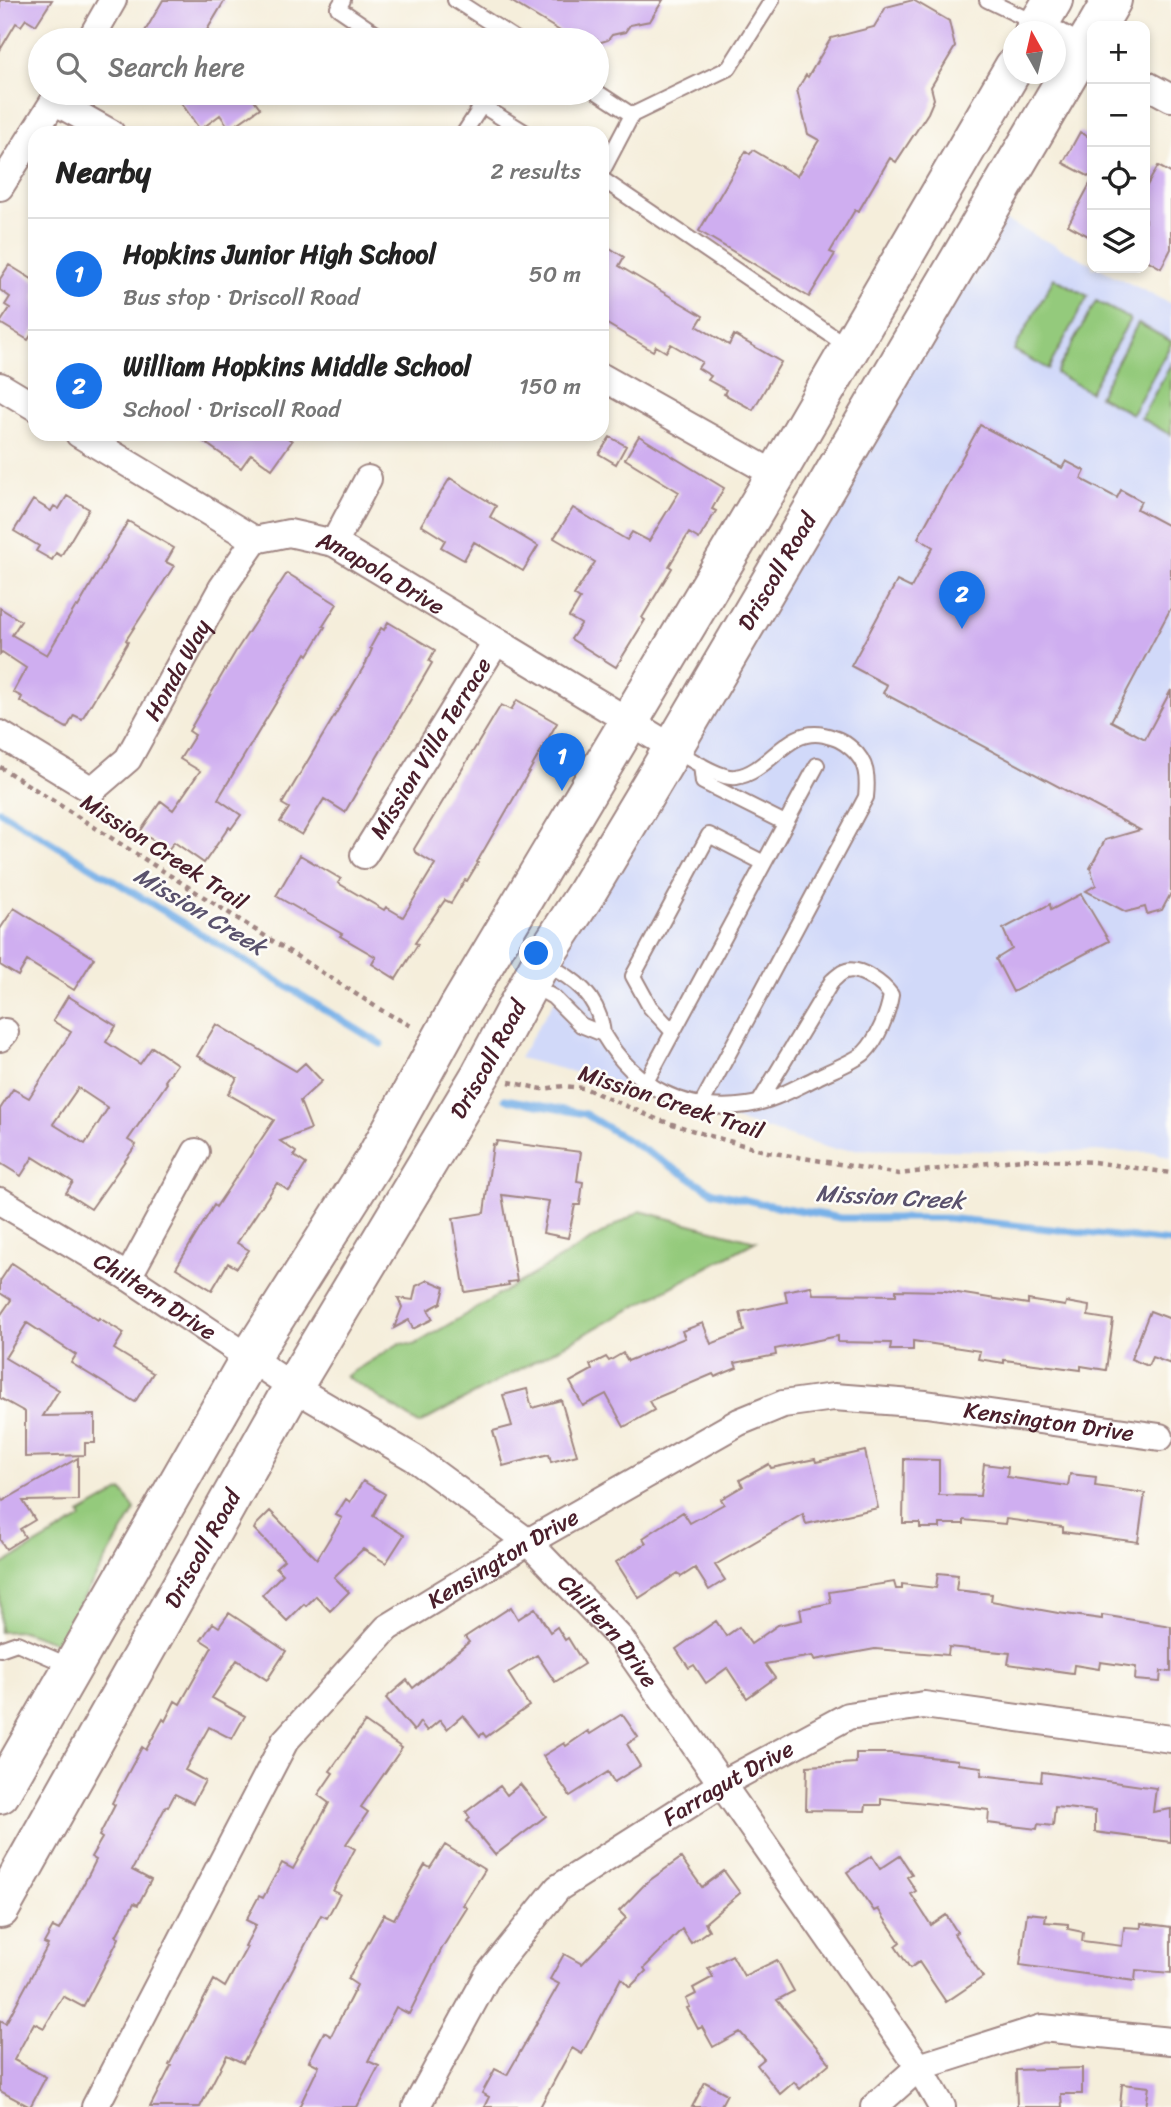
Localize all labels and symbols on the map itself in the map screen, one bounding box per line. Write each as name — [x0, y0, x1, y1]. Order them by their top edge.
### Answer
north arrow — [1003, 21, 1066, 84]
street label: Driscoll Road — [726, 503, 829, 638]
street label: Amapola Drive — [312, 519, 453, 626]
pin: 2 — [939, 571, 985, 629]
street label: Honda Way — [132, 611, 222, 728]
street label: Mission Villa Terrace — [358, 648, 503, 847]
pin: 1 — [539, 733, 585, 791]
street label: Mission Creek Trail — [76, 788, 252, 916]
water label: Mission Creek — [129, 860, 271, 962]
your location — [519, 936, 553, 970]
street label: Driscoll Road — [438, 990, 539, 1127]
street label: Mission Creek Trail — [573, 1053, 769, 1151]
water label: Mission Creek — [815, 1172, 968, 1222]
street label: Chiltern Drive — [86, 1240, 225, 1351]
street label: Kensington Drive — [961, 1389, 1137, 1454]
street label: Driscoll Road — [152, 1480, 253, 1616]
street label: Kensington Drive — [419, 1496, 587, 1620]
street label: Chiltern Drive — [548, 1564, 670, 1697]
street label: Farragut Drive — [654, 1728, 801, 1837]

